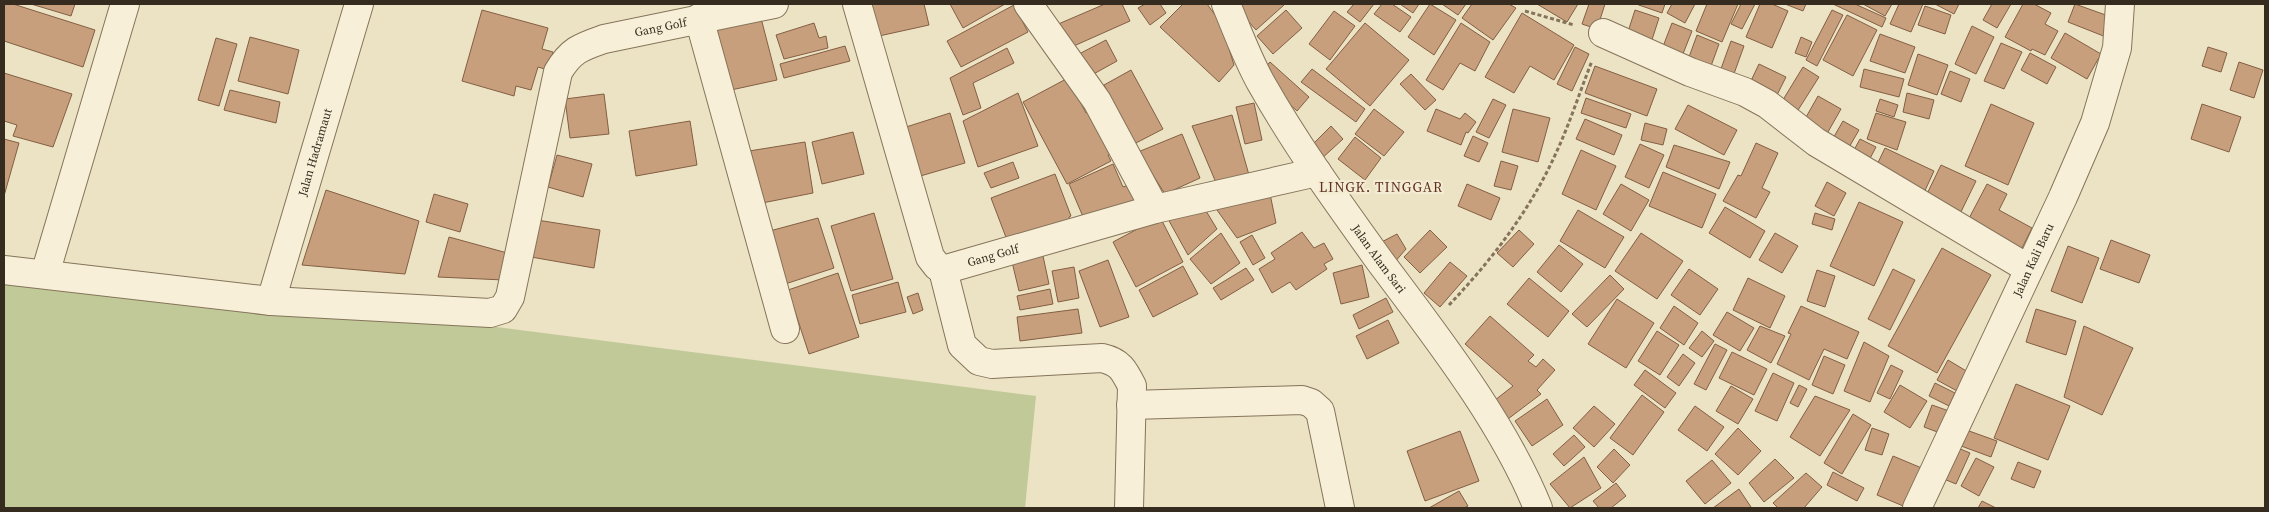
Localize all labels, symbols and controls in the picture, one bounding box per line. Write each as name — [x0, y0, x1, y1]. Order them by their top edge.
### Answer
street label: Gang Golf — [633, 14, 690, 40]
street label: Jalan Hadramaut — [294, 106, 336, 199]
district label: LINGK. TINGGAR — [1319, 177, 1443, 197]
street label: Jalan Alam Sari — [1347, 220, 1409, 297]
street label: Jalan Kali Baru — [2009, 221, 2058, 300]
street label: Gang Golf — [965, 240, 1022, 271]

